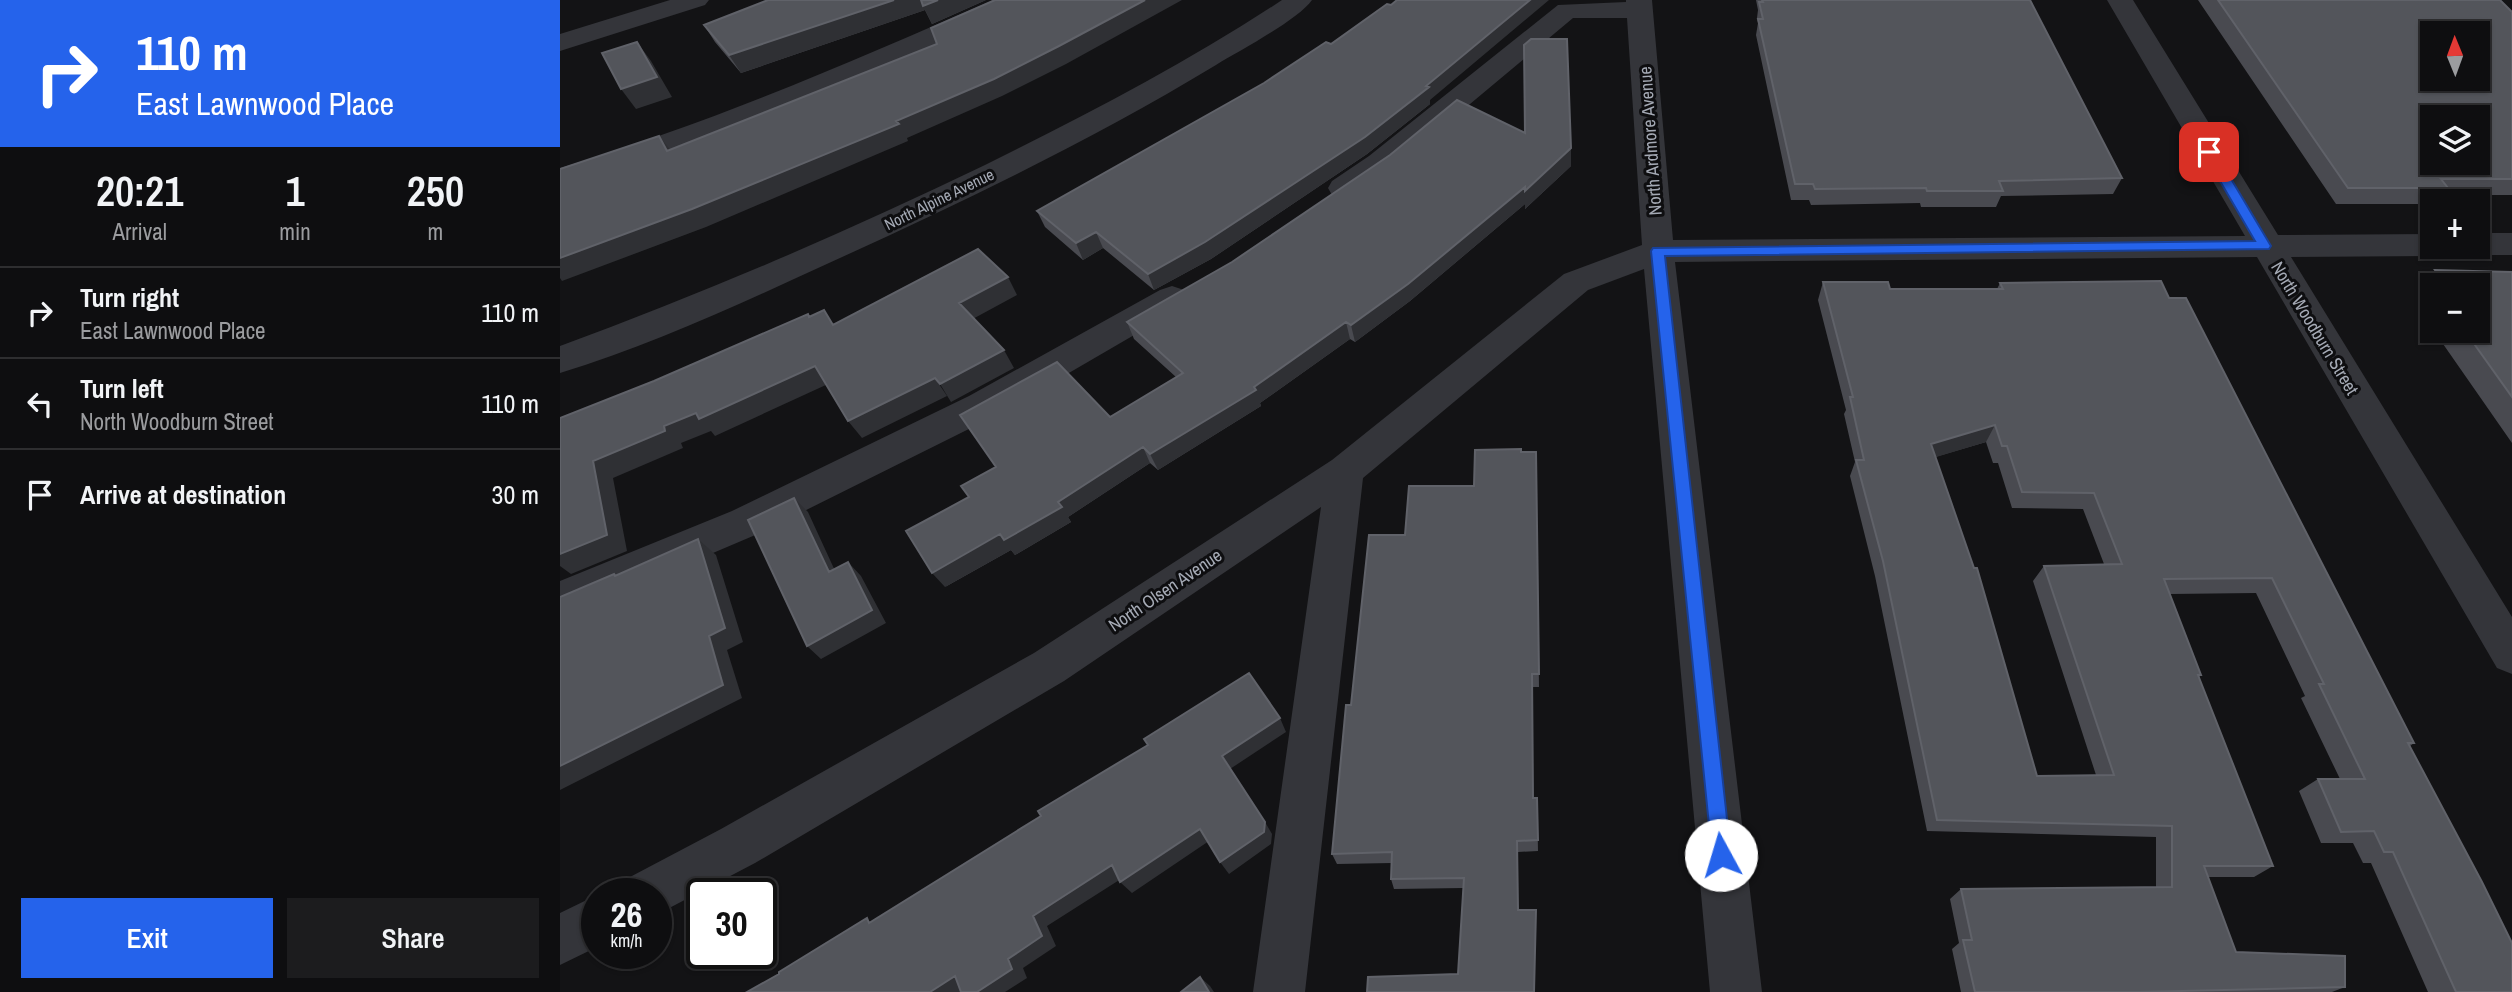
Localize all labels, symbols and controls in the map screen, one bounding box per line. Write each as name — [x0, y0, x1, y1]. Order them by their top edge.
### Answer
text: 110 m — [136, 19, 248, 85]
north arrow — [2420, 21, 2490, 91]
map controls — [2420, 21, 2490, 343]
icon: right — [21, 28, 112, 119]
street label: North Ardmore Avenue — [1632, 66, 1668, 216]
text: East Lawnwood Place — [136, 82, 394, 125]
button: layers — [2420, 105, 2490, 175]
pin — [2179, 122, 2239, 182]
icon: arrive — [2190, 133, 2228, 171]
text: 20:21 — [96, 163, 183, 219]
text: 1 — [285, 163, 305, 219]
text: 250 — [407, 163, 464, 219]
street label: North Alpine Avenue — [881, 163, 997, 235]
button: + — [2420, 189, 2490, 259]
text: Arrival — [112, 216, 167, 247]
text: min — [279, 216, 311, 247]
text: m — [428, 216, 443, 247]
street label: North Woodburn Street — [2265, 257, 2365, 399]
button: − — [2420, 273, 2490, 343]
text: Turn right — [80, 280, 179, 315]
icon: right — [21, 294, 59, 332]
text: 110 m — [481, 295, 539, 330]
text: East Lawnwood Place — [80, 315, 266, 346]
text: Turn left — [80, 371, 164, 406]
icon: left — [21, 385, 59, 423]
text: 110 m — [481, 386, 539, 421]
text: North Woodburn Street — [80, 406, 274, 437]
icon: arrive — [21, 476, 59, 514]
text: Arrive at destination — [80, 477, 286, 512]
text: 30 m — [492, 477, 539, 512]
street label: North Olsen Avenue — [1103, 543, 1227, 637]
position arrow — [1684, 818, 1758, 892]
speed limit sign: 30 — [686, 878, 777, 969]
text: 26 — [611, 891, 642, 938]
button: Exit — [21, 898, 273, 978]
button: Share — [287, 898, 539, 978]
text: km/h — [611, 928, 643, 953]

